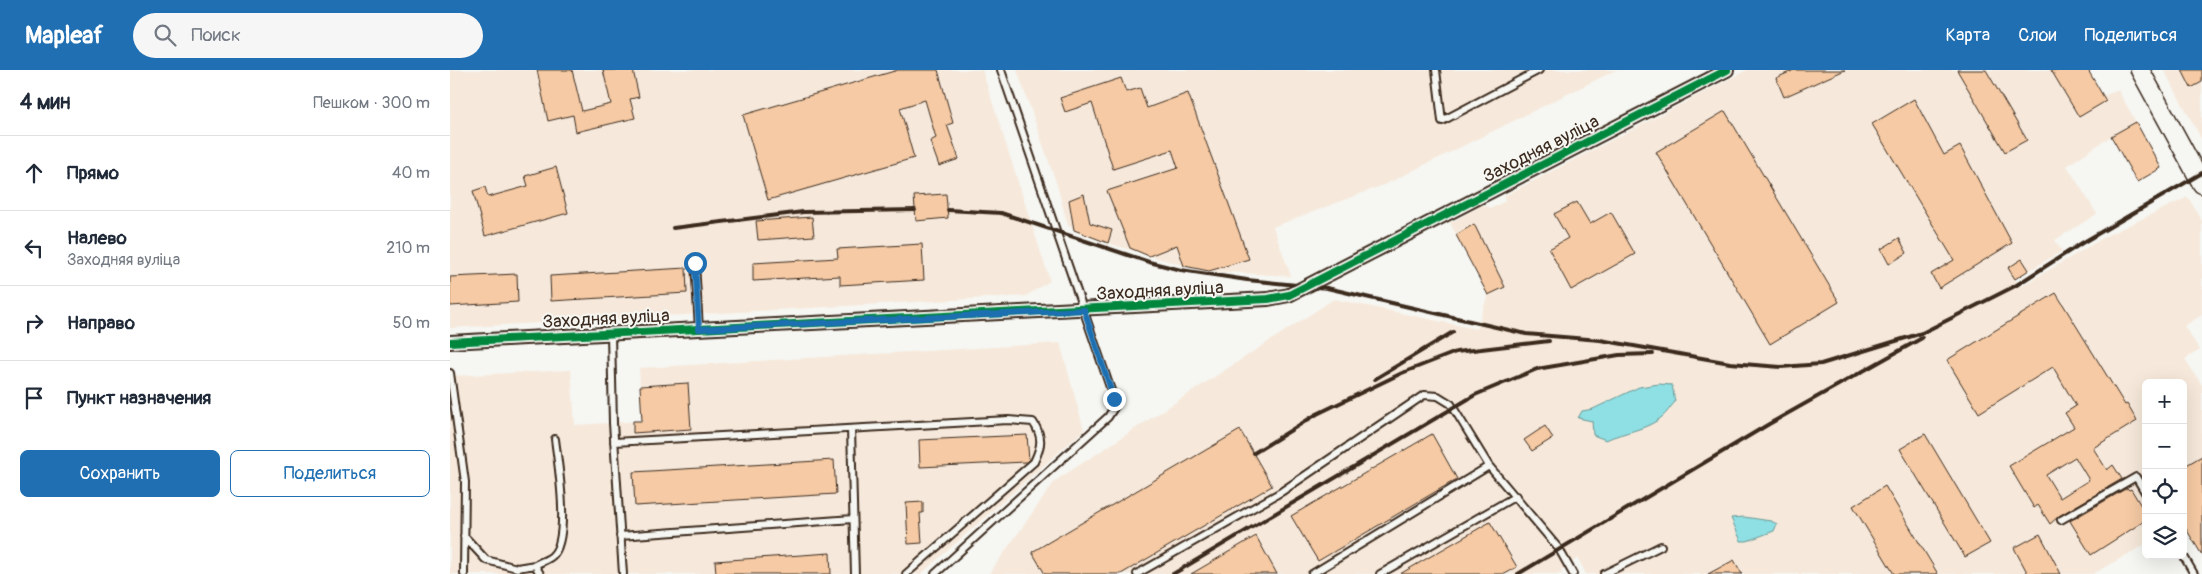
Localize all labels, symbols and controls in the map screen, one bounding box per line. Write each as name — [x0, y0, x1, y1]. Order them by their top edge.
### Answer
search box — [133, 13, 483, 58]
text: Mapleaf — [25, 21, 103, 50]
icon: search — [151, 21, 179, 49]
text: Поиск — [191, 23, 241, 47]
text: Карта — [1946, 24, 1990, 47]
text: Слои — [2018, 24, 2056, 47]
text: Поделиться — [2084, 24, 2177, 47]
text: 4 мин — [20, 89, 70, 116]
text: Пешком · 300 m — [313, 93, 430, 113]
street label: Заходняя вуліца — [1479, 110, 1603, 188]
icon: ahead — [20, 159, 48, 187]
text: Прямо — [67, 161, 119, 185]
text: 40 m — [392, 163, 430, 183]
text: Налево — [67, 226, 127, 250]
icon: left — [20, 234, 48, 262]
text: 210 m — [386, 238, 430, 258]
text: Заходняя вуліца — [67, 250, 180, 270]
route start — [684, 252, 707, 275]
street label: Заходняя вуліца — [1096, 276, 1224, 306]
street label: Заходняя вуліца — [542, 304, 670, 334]
icon: right — [20, 309, 48, 337]
text: Направо — [67, 311, 135, 335]
text: 50 m — [393, 313, 430, 333]
map controls — [2142, 379, 2187, 559]
button: + — [2142, 379, 2187, 424]
icon: arrive — [20, 384, 48, 412]
text: Пункт назначения — [67, 386, 211, 410]
route end — [1103, 388, 1126, 411]
button: − — [2142, 424, 2187, 469]
button: Сохранить — [20, 450, 220, 497]
button: Поделиться — [230, 450, 430, 497]
button: locate — [2142, 469, 2187, 514]
button: layers — [2142, 514, 2187, 559]

